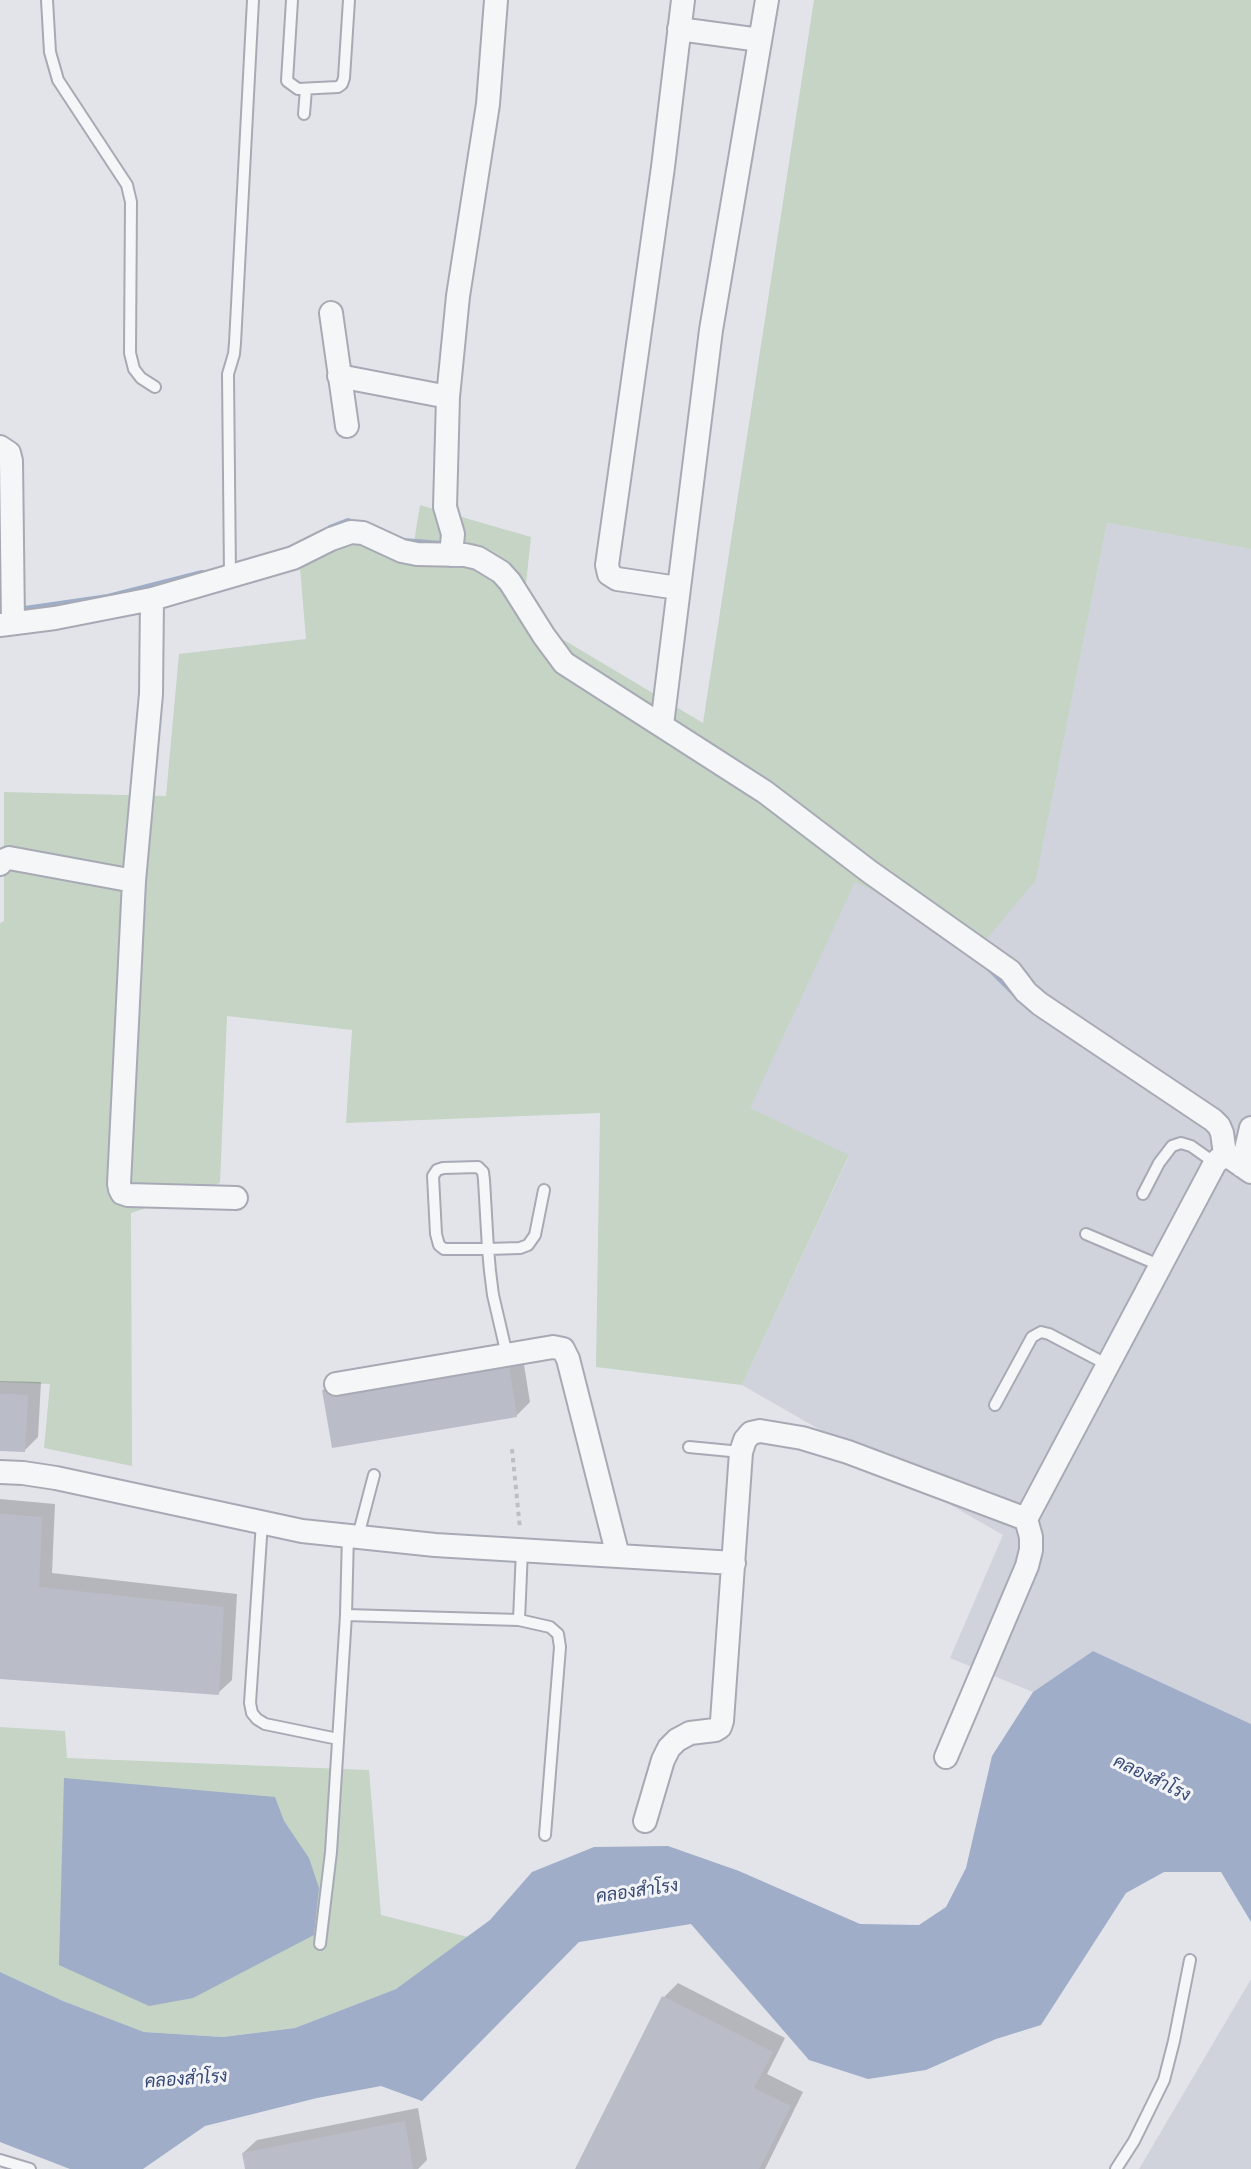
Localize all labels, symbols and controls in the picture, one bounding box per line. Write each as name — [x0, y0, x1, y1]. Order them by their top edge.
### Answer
water label: คลองสำโรง — [1110, 1750, 1194, 1806]
water label: คลองสำโรง — [594, 1875, 680, 1907]
water label: คลองสำโรง — [144, 2065, 228, 2093]

